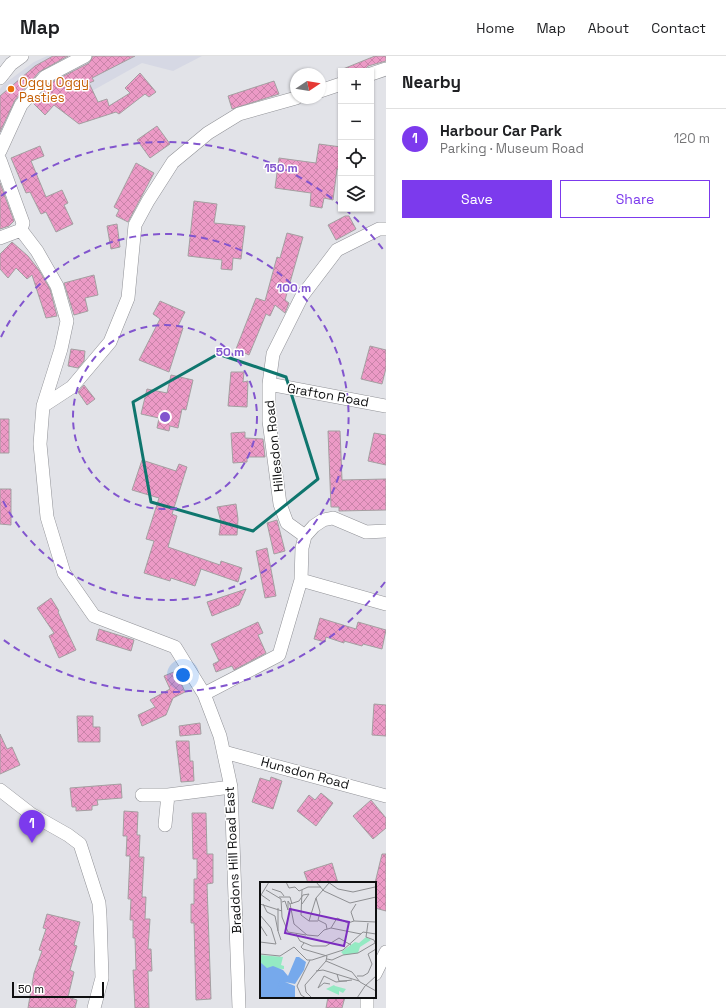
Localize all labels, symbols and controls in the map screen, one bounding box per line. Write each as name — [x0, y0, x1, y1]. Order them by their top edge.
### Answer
text: Map — [20, 15, 60, 40]
text: Home — [476, 19, 514, 37]
text: Map — [536, 19, 566, 37]
text: About — [588, 19, 629, 37]
text: Contact — [651, 19, 706, 37]
north arrow — [290, 68, 326, 104]
map controls — [338, 68, 374, 212]
button: + — [338, 68, 374, 104]
text: Nearby — [402, 71, 461, 93]
place label: Oggy Oggy Pasties — [19, 74, 89, 106]
marker: Oggy Oggy Pasties — [6, 84, 16, 94]
button: − — [338, 104, 374, 140]
text: Harbour Car Park — [440, 121, 562, 140]
text: 1 — [412, 130, 418, 147]
text: 120 m — [674, 130, 710, 147]
button: locate — [338, 140, 374, 176]
text: Parking · Museum Road — [440, 140, 584, 157]
text: 150 m — [264, 160, 298, 176]
button: layers — [338, 176, 374, 212]
button: Save — [402, 180, 552, 218]
button: Share — [560, 180, 710, 218]
text: 100 m — [277, 280, 311, 296]
text: 50 m — [216, 344, 244, 360]
street label: Grafton Road — [286, 379, 370, 411]
street label: Hillesdon Road — [261, 399, 287, 493]
centre of rings — [158, 410, 172, 424]
your location — [173, 665, 193, 685]
street label: Hunsdon Road — [259, 753, 351, 793]
street label: Braddons Hill Road East — [221, 786, 245, 934]
pin: 1 — [19, 810, 45, 843]
inset map — [260, 882, 376, 998]
scale bar — [12, 980, 104, 999]
text: 50 m — [18, 982, 44, 996]

